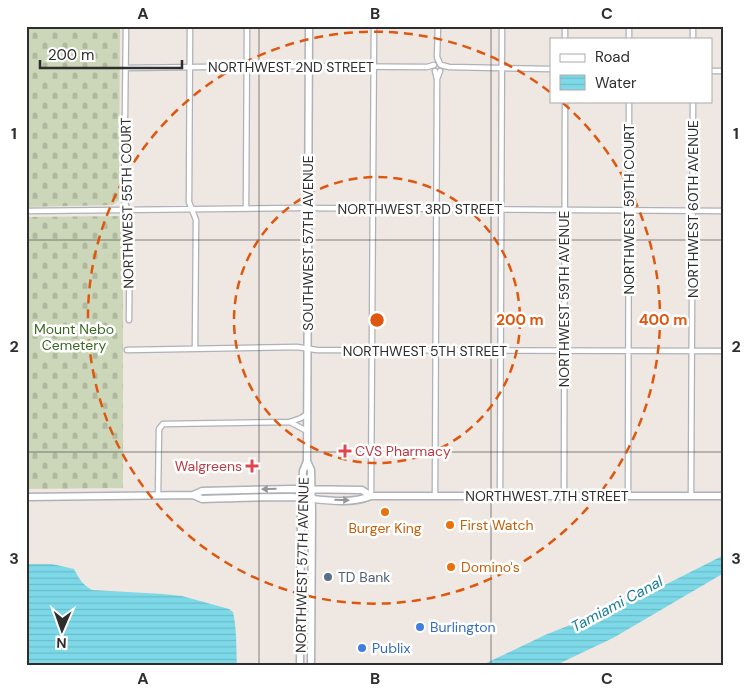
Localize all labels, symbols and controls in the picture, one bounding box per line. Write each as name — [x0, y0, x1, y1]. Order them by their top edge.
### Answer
text: A — [137, 3, 149, 24]
text: B — [370, 3, 380, 24]
text: C — [601, 3, 613, 24]
scale bar — [40, 38, 182, 70]
legend — [550, 38, 712, 102]
text: 200 m — [48, 45, 94, 65]
text: Road — [595, 47, 630, 67]
street label: NORTHWEST 2ND STREET — [208, 58, 374, 76]
text: Water — [595, 73, 637, 93]
street label: NORTHWEST 55TH COURT — [117, 117, 137, 289]
street label: NORTHWEST 60TH AVENUE — [684, 120, 702, 298]
text: 1 — [11, 123, 17, 144]
street label: NORTHWEST 59TH COURT — [620, 123, 638, 294]
text: 1 — [733, 123, 739, 144]
street label: SOUTHWEST 57TH AVENUE — [299, 155, 317, 331]
street label: NORTHWEST 3RD STREET — [338, 200, 503, 218]
street label: NORTHWEST 59TH AVENUE — [555, 211, 573, 387]
text: 200 m — [496, 310, 544, 330]
text: 400 m — [639, 310, 687, 330]
centre of rings — [368, 311, 386, 329]
park label: Mount Nebo Cemetery — [34, 320, 114, 354]
text: 2 — [9, 336, 19, 357]
text: 2 — [731, 336, 741, 357]
street label: NORTHWEST 5TH STREET — [343, 342, 507, 360]
place label: CVS Pharmacy — [355, 442, 451, 460]
marker: CVS Pharmacy — [339, 445, 351, 457]
place label: Walgreens — [175, 457, 242, 475]
marker: Walgreens — [246, 460, 258, 472]
street label: NORTHWEST 57TH AVENUE — [291, 477, 313, 653]
one-way arrow — [261, 486, 277, 494]
street label: NORTHWEST 7TH STREET — [465, 487, 629, 505]
one-way arrow — [334, 496, 350, 504]
marker: Burger King — [379, 506, 391, 518]
place label: First Watch — [460, 516, 534, 534]
place label: Burger King — [348, 519, 422, 537]
marker: First Watch — [444, 519, 456, 531]
text: 3 — [9, 548, 19, 569]
text: 3 — [731, 548, 741, 569]
place label: Domino's — [461, 558, 520, 576]
marker: Domino's — [445, 561, 457, 573]
place label: TD Bank — [338, 568, 390, 586]
marker: TD Bank — [322, 571, 334, 583]
water label: Tamiami Canal — [568, 571, 667, 637]
north arrow — [38, 604, 88, 654]
place label: Burlington — [430, 618, 496, 636]
marker: Burlington — [414, 621, 426, 633]
text: N — [56, 634, 67, 652]
place label: Publix — [372, 639, 410, 657]
marker: Publix — [356, 642, 368, 654]
text: A — [137, 668, 149, 689]
text: B — [370, 668, 380, 689]
text: C — [601, 668, 613, 689]

